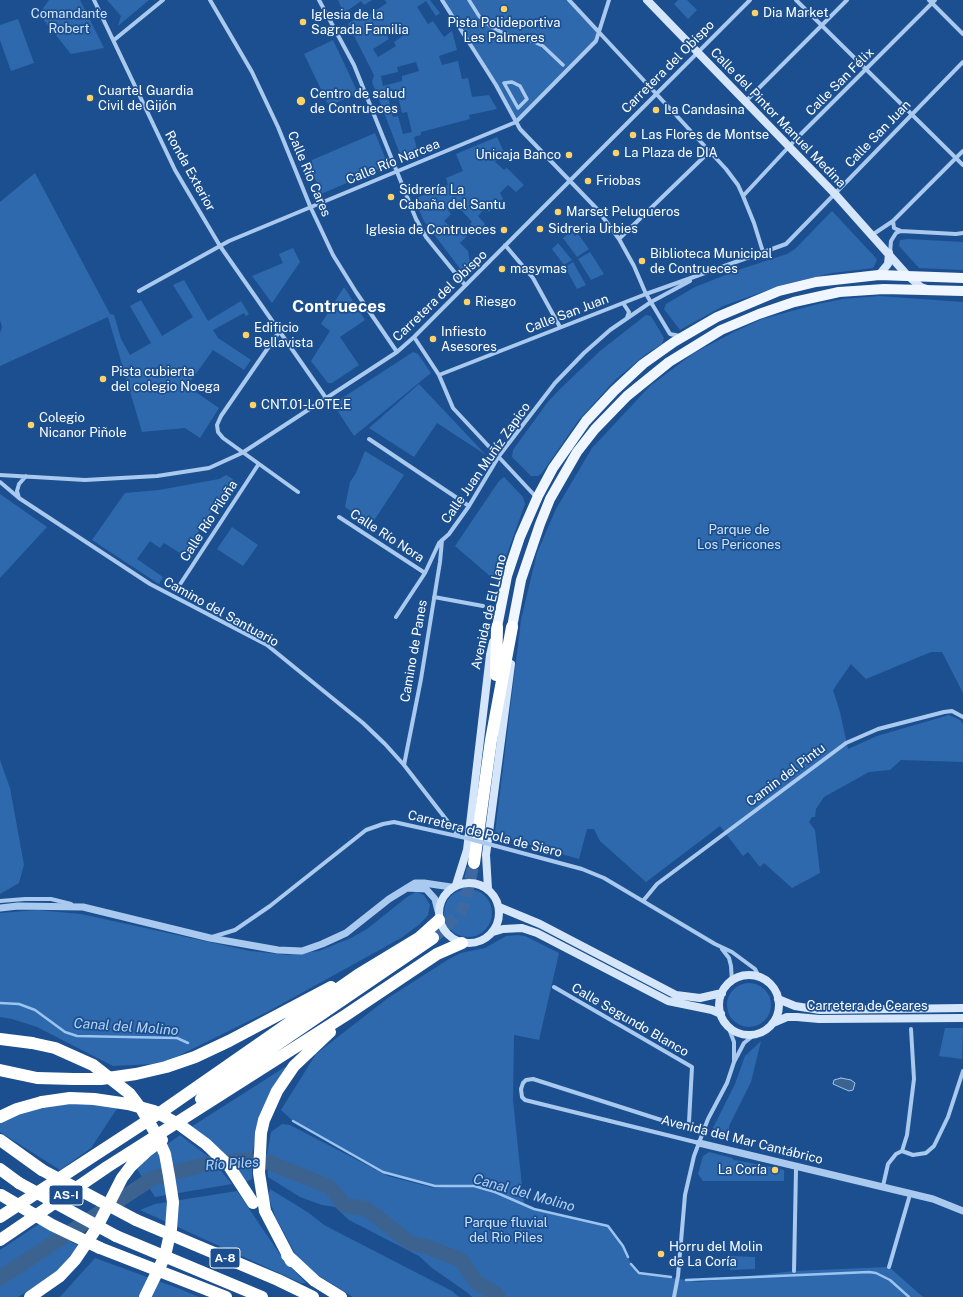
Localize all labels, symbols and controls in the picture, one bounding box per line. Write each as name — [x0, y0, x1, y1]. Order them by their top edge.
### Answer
marker: Pista Polideportiva Les Palmeres — [499, 4, 509, 14]
place label: Dia Market — [763, 5, 828, 21]
park label: Comandante Robert — [31, 6, 107, 37]
place label: Iglesia de la Sagrada Familia — [311, 7, 409, 38]
marker: Dia Market — [750, 8, 760, 18]
place label: Pista Polideportiva Les Palmeres — [448, 15, 560, 46]
marker: Iglesia de la Sagrada Familia — [298, 17, 308, 27]
street label: Carretera del Obispo — [618, 17, 718, 117]
street label: Calle del Pintor Manuel Medina — [707, 45, 849, 191]
street label: Calle San Félix — [803, 45, 877, 119]
place label: Cuartel Guardia Civil de Gijón — [98, 83, 193, 114]
place label: Centro de salud de Contrueces — [310, 86, 405, 117]
marker: Cuartel Guardia Civil de Gijón — [85, 93, 95, 103]
marker: Centro de salud de Contrueces — [295, 95, 307, 107]
street label: Calle San Juan — [842, 97, 914, 171]
place label: La Candasina — [664, 102, 745, 118]
marker: La Candasina — [651, 105, 661, 115]
place label: Las Flores de Montse — [641, 127, 769, 143]
street label: Ronda Exterior — [161, 128, 219, 214]
street label: Calle Río Cares — [284, 129, 334, 219]
marker: Las Flores de Montse — [628, 130, 638, 140]
street label: Calle Río Narcea — [344, 136, 442, 188]
place label: La Plaza de DIA — [624, 145, 718, 161]
place label: Unicaja Banco — [475, 147, 561, 163]
marker: La Plaza de DIA — [611, 148, 621, 158]
marker: Unicaja Banco — [564, 150, 574, 160]
place label: Friobas — [596, 173, 641, 189]
marker: Friobas — [583, 176, 593, 186]
place label: Sidrería La Cabaña del Santu — [399, 182, 506, 213]
marker: Sidrería La Cabaña del Santu — [386, 192, 396, 202]
place label: Marset Peluqueros — [566, 204, 680, 220]
marker: Marset Peluqueros — [553, 207, 563, 217]
place label: Sidreria Urbies — [548, 221, 638, 237]
place label: Iglesia de Contrueces — [365, 222, 496, 238]
marker: Sidreria Urbies — [535, 224, 545, 234]
marker: Iglesia de Contrueces — [499, 225, 509, 235]
place label: Biblioteca Municipal de Contrueces — [650, 246, 772, 277]
street label: Carretera del Obispo — [390, 247, 490, 345]
marker: Biblioteca Municipal de Contrueces — [637, 256, 647, 266]
place label: masymas — [510, 261, 567, 277]
marker: masymas — [497, 264, 507, 274]
street label: Calle San Juan — [523, 291, 611, 337]
place label: Riesgo — [475, 294, 516, 310]
district label: Contrueces — [292, 297, 386, 317]
marker: Riesgo — [462, 297, 472, 307]
place label: Edificio Bellavista — [254, 320, 313, 351]
place label: Infiesto Asesores — [441, 324, 497, 355]
marker: Edificio Bellavista — [241, 330, 251, 340]
marker: Infiesto Asesores — [428, 334, 438, 344]
place label: Pista cubierta del colegio Noega — [111, 364, 220, 395]
marker: Pista cubierta del colegio Noega — [98, 374, 108, 384]
place label: CNT.01-LOTE.E — [261, 397, 351, 413]
street label: Calle Juan Muñíz Zapico — [438, 399, 534, 527]
marker: CNT.01-LOTE.E — [248, 400, 258, 410]
place label: Colegio Nicanor Piñole — [39, 410, 127, 441]
marker: Colegio Nicanor Piñole — [26, 420, 36, 430]
street label: Calle Río Piloña — [177, 478, 241, 564]
street label: Calle Río Nora — [347, 506, 427, 566]
park label: Parque de Los Pericones — [697, 522, 781, 553]
street label: Avenida de El Llano — [468, 553, 510, 671]
street label: Camino del Santuario — [161, 574, 281, 650]
street label: Camino de Panes — [397, 599, 431, 703]
street label: Camin del Pintu — [743, 740, 829, 810]
street label: Carretera de Pola de Siero — [406, 807, 564, 861]
street label: Calle Segundo Blanco — [569, 980, 691, 1060]
street label: Carretera de Ceares — [806, 998, 928, 1014]
water label: Canal del Molino — [73, 1015, 179, 1039]
street label: Avenida del Mar Cantábrico — [660, 1112, 824, 1168]
water label: Río Piles — [205, 1154, 259, 1174]
place label: La Coría — [718, 1162, 767, 1178]
marker: La Coría — [770, 1165, 780, 1175]
water label: Canal del Molino — [471, 1170, 577, 1216]
road number: AS-I — [49, 1185, 83, 1205]
park label: Parque fluvial del Rio Piles — [464, 1215, 548, 1246]
place label: Horru del Molin de La Coría — [669, 1239, 763, 1270]
road number: A-8 — [210, 1248, 240, 1268]
marker: Horru del Molin de La Coría — [656, 1249, 666, 1259]

